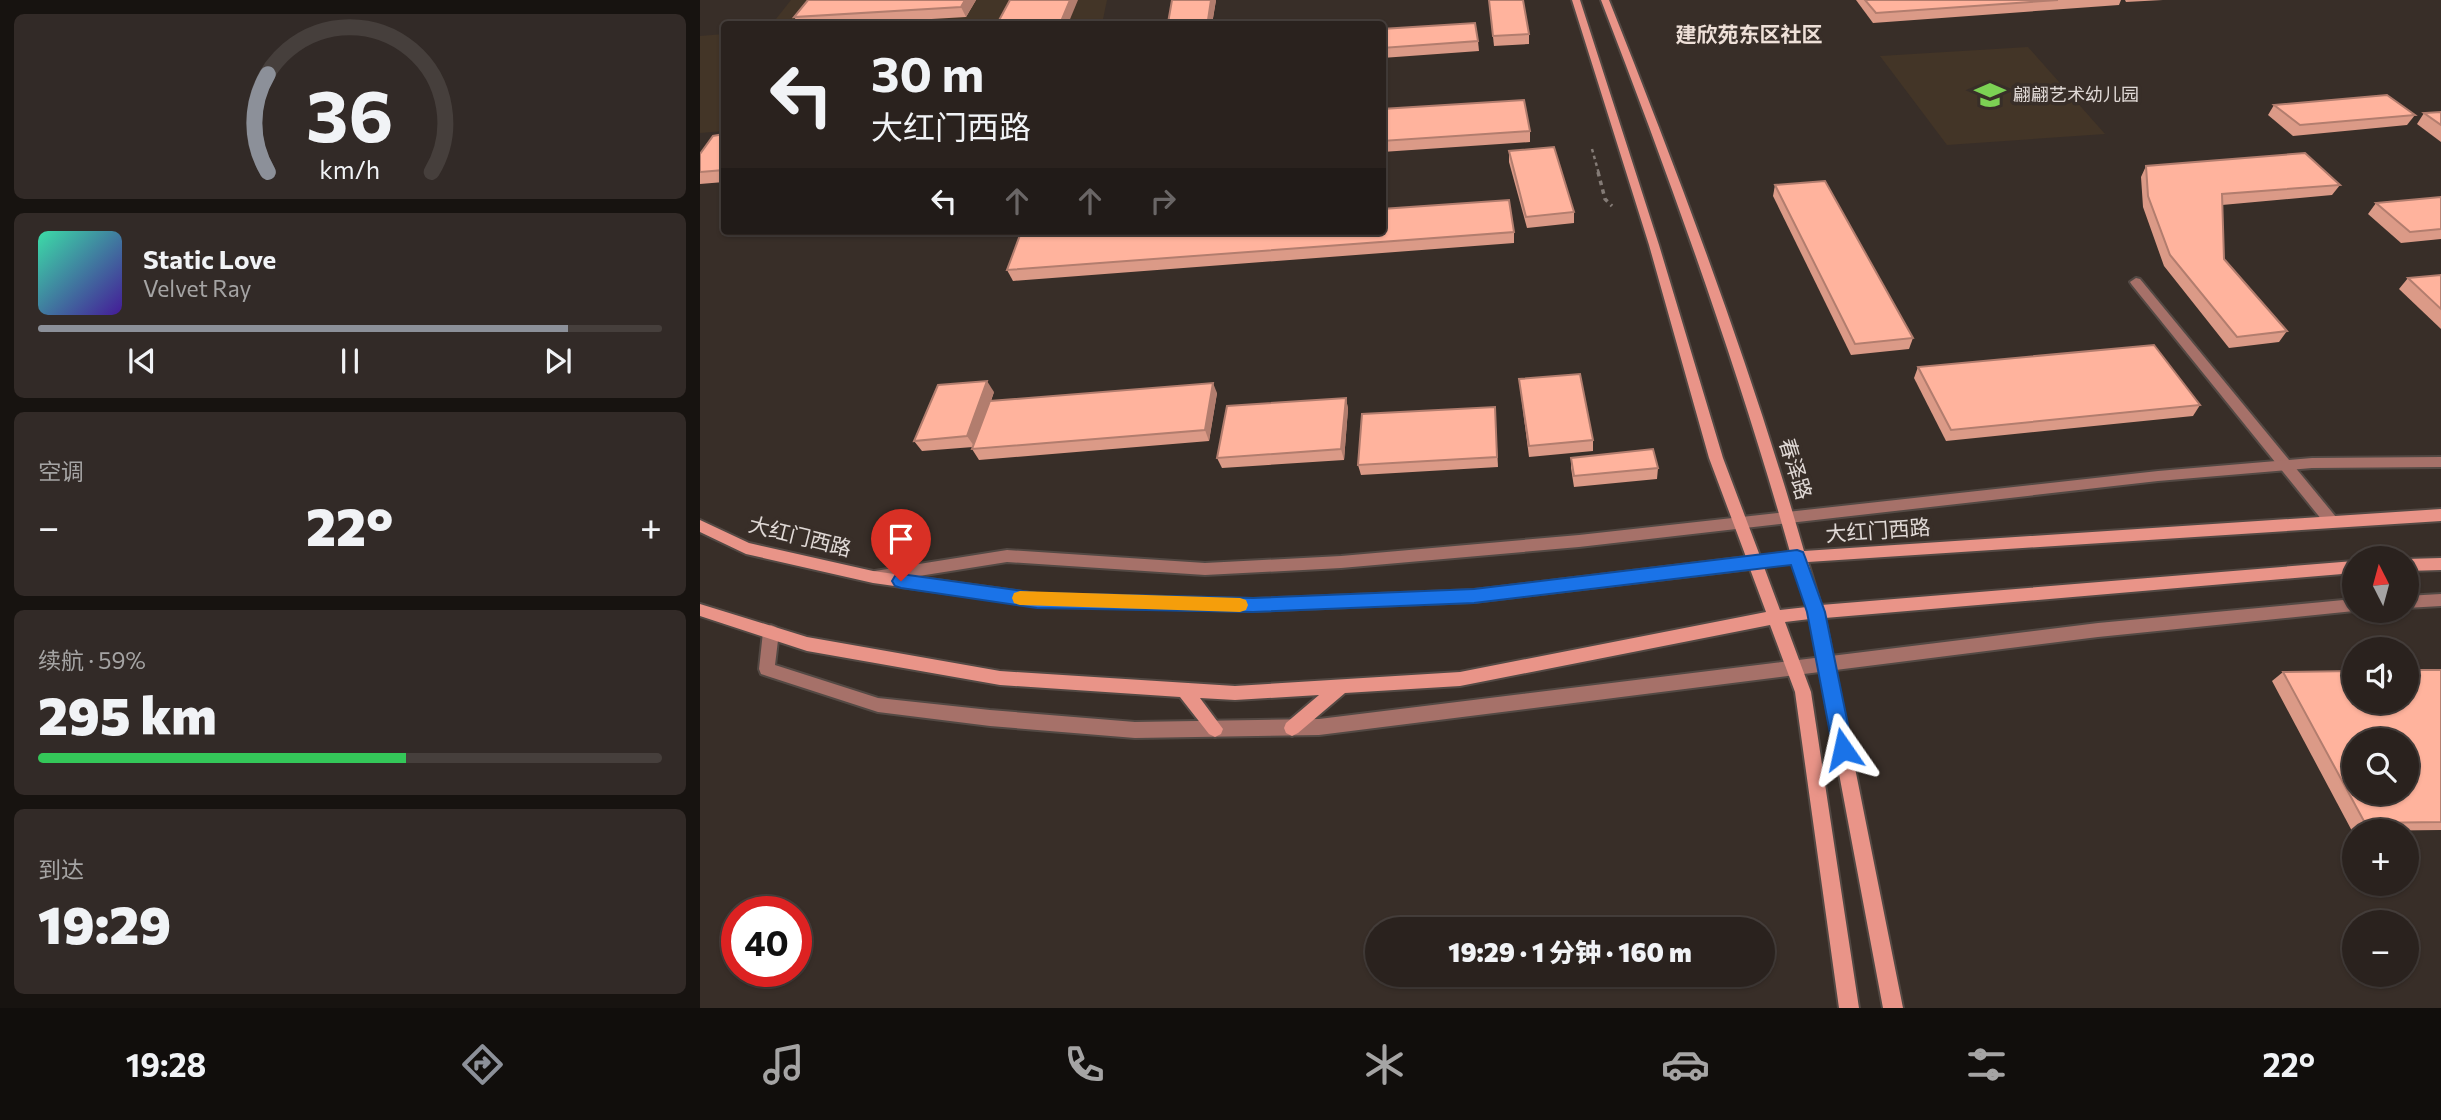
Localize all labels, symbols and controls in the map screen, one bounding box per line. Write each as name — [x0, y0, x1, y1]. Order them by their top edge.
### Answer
district label: 建欣苑东区社区 — [1676, 21, 1823, 46]
text: 30 m — [871, 42, 984, 102]
icon: left — [756, 49, 847, 140]
text: 36 — [306, 69, 394, 158]
school or university icon: 翩翩艺术幼儿园 — [1973, 78, 2007, 112]
place label: 翩翩艺术幼儿园 — [2013, 83, 2139, 105]
text: 大红门西路 — [871, 106, 1031, 146]
text: km/h — [320, 154, 380, 184]
icon: left — [925, 182, 963, 220]
icon: ahead — [998, 182, 1036, 220]
icon: ahead — [1071, 182, 1109, 220]
icon: right — [1144, 182, 1182, 220]
text: Static Love — [143, 243, 276, 274]
text: Velvet Ray — [143, 274, 251, 302]
icon: previous — [123, 342, 161, 380]
icon: pause — [331, 342, 369, 380]
icon: next — [539, 342, 577, 380]
street label: 春泽路 — [1775, 435, 1818, 502]
text: 空调 — [38, 457, 84, 485]
text: 22° — [306, 493, 393, 557]
text: − — [38, 502, 60, 549]
text: + — [640, 502, 662, 549]
pin — [871, 509, 931, 581]
street label: 大红门西路 — [746, 511, 854, 560]
street label: 大红门西路 — [1825, 513, 1931, 546]
icon: arrive — [882, 520, 920, 558]
north arrow — [2342, 546, 2418, 623]
map controls — [2342, 546, 2419, 987]
button: sound — [2342, 637, 2419, 714]
text: 续航 · 59% — [38, 646, 146, 674]
text: 295 km — [38, 682, 217, 746]
position arrow — [1806, 712, 1880, 786]
button: search — [2342, 728, 2419, 805]
button: + — [2342, 819, 2419, 896]
text: 到达 — [38, 855, 84, 883]
text: 19:29 — [38, 891, 171, 955]
speed limit sign: 40 — [721, 896, 812, 987]
button: − — [2342, 910, 2419, 987]
text: 19:29 · 1 分钟 · 160 m — [1448, 936, 1692, 967]
icon: directions — [458, 1040, 507, 1089]
icon: music — [759, 1040, 808, 1089]
icon: phone — [1060, 1040, 1109, 1089]
icon: climate — [1360, 1040, 1409, 1089]
icon: car — [1661, 1040, 1710, 1089]
icon: filters — [1962, 1040, 2011, 1089]
text: 19:28 — [126, 1044, 206, 1084]
text: 22° — [2262, 1044, 2315, 1084]

